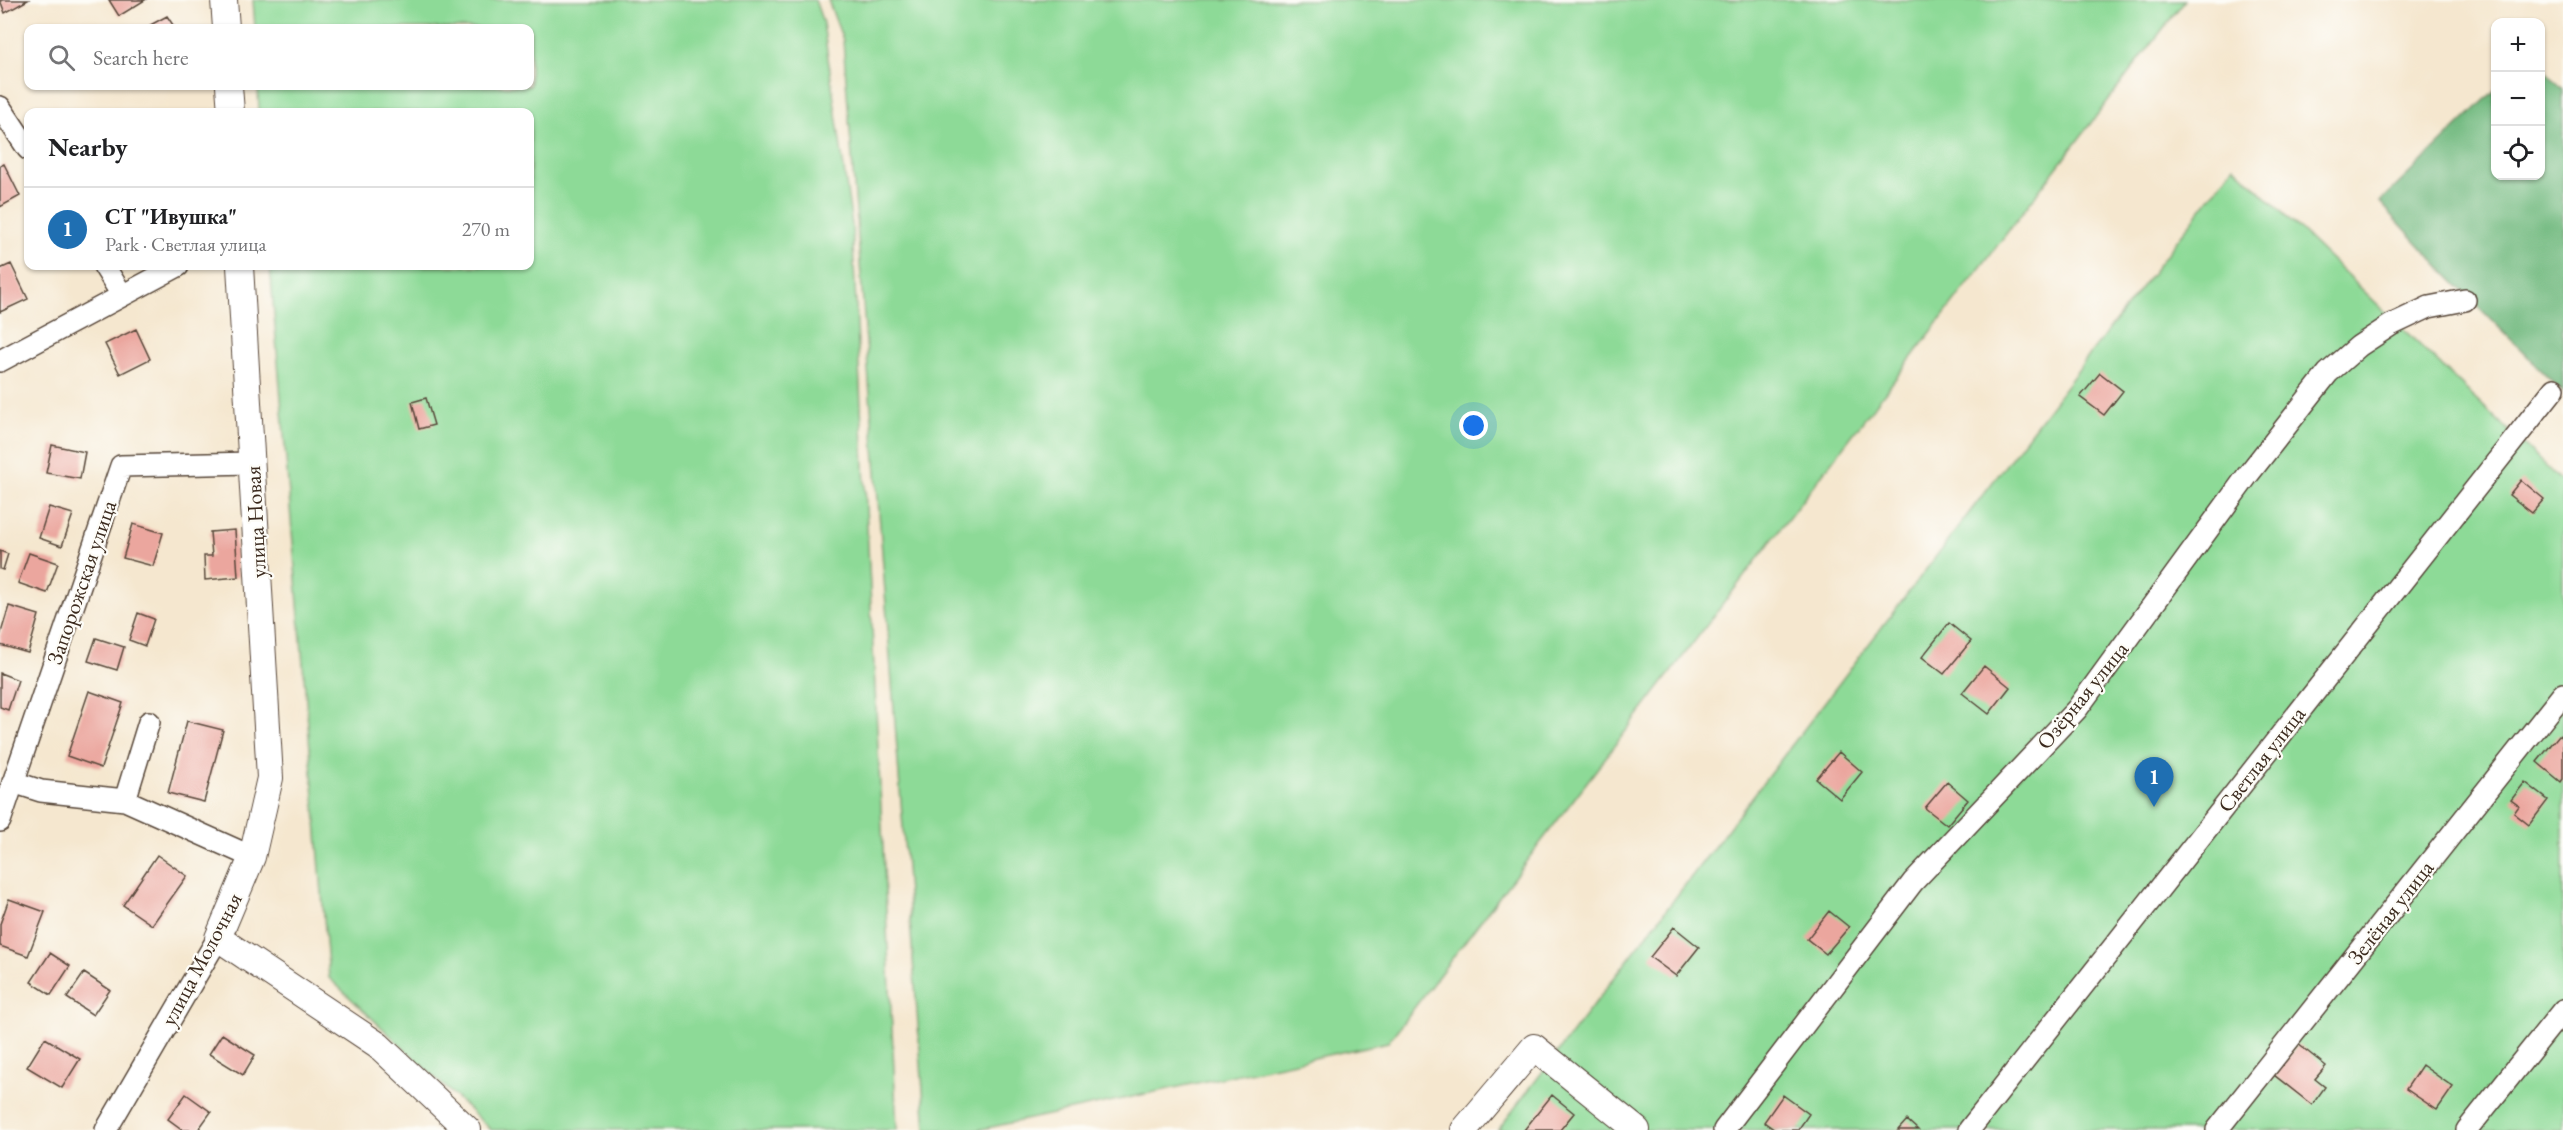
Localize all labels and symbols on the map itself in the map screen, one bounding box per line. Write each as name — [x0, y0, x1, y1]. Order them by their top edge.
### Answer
your location — [1459, 411, 1488, 440]
street label: улица Новая — [238, 465, 273, 579]
street label: Запорожская улица — [40, 496, 123, 668]
street label: Озёрная улица — [2030, 635, 2135, 755]
street label: Светлая улица — [2211, 700, 2312, 818]
pin: 1 — [2134, 758, 2174, 807]
street label: Зелёная улица — [2341, 854, 2440, 970]
street label: улица Молочная — [154, 887, 249, 1031]

